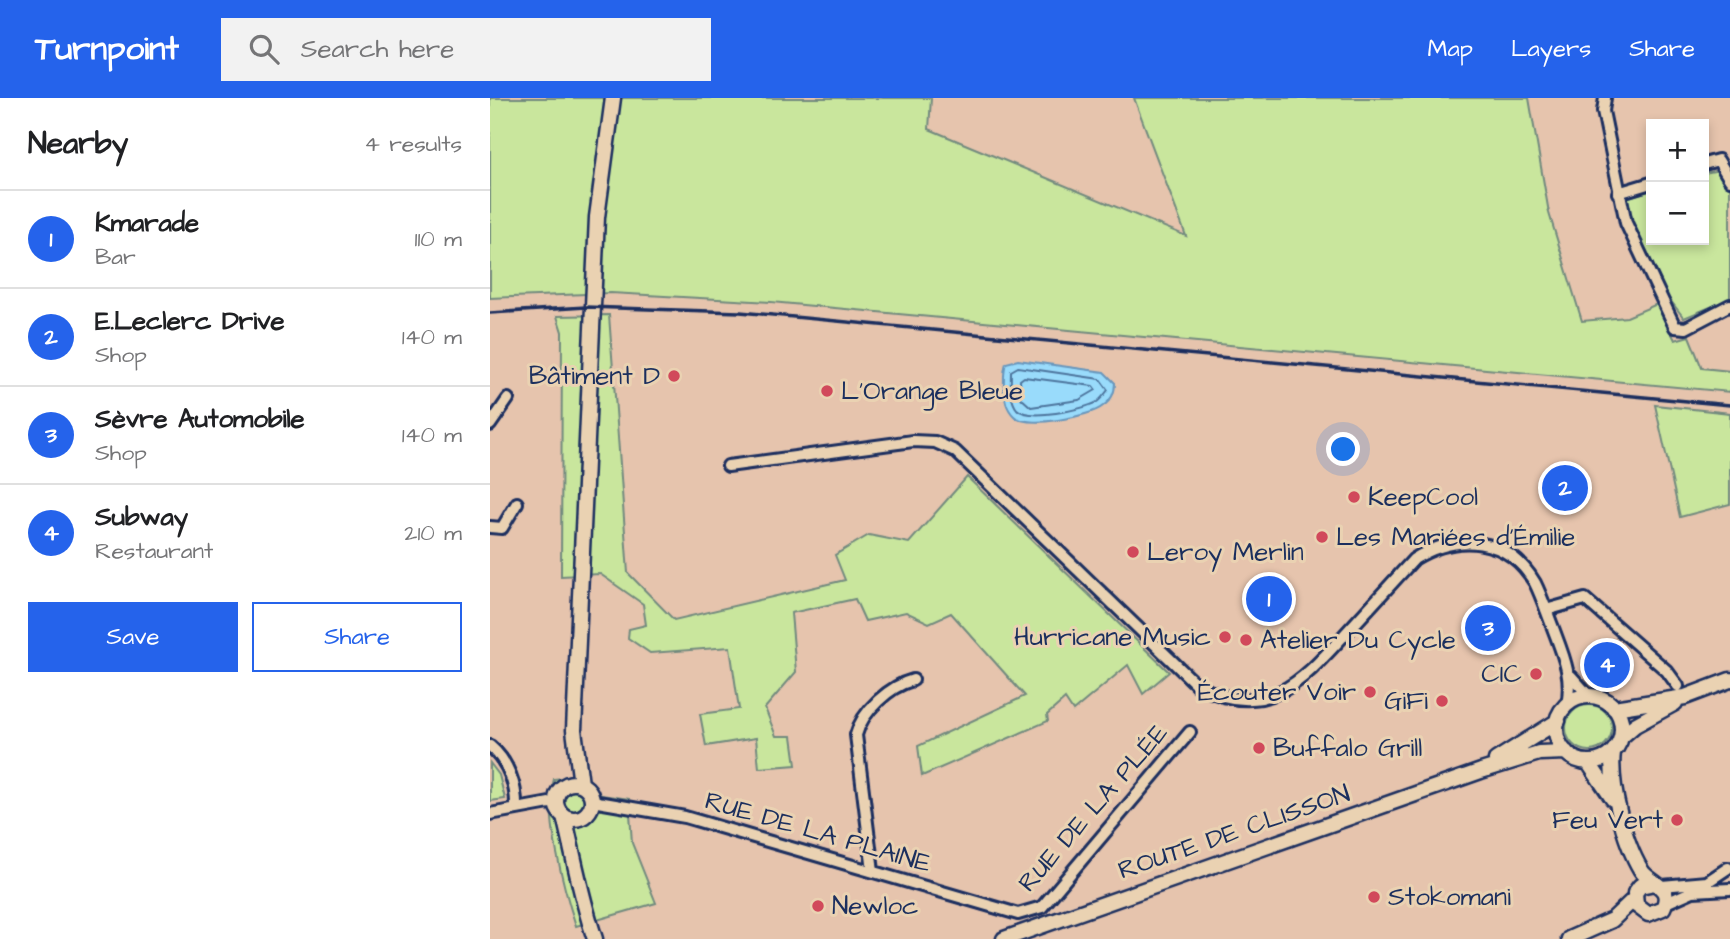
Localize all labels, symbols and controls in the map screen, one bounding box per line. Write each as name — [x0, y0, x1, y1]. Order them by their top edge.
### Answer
search box — [221, 18, 711, 81]
text: Turnpoint — [35, 26, 179, 72]
icon: search — [245, 30, 283, 68]
text: Search here — [301, 31, 454, 67]
text: Map — [1428, 32, 1473, 66]
text: Layers — [1511, 32, 1591, 66]
text: Share — [1629, 32, 1695, 66]
map controls — [1646, 119, 1709, 245]
button: + — [1646, 119, 1709, 182]
text: Nearby — [28, 123, 128, 165]
text: 4 results — [364, 128, 462, 160]
button: − — [1646, 182, 1709, 245]
text: Kmarade — [95, 205, 199, 241]
text: 1 — [50, 223, 52, 255]
text: 110 m — [414, 223, 462, 255]
text: Bar — [95, 241, 136, 273]
text: E.Leclerc Drive — [95, 303, 285, 339]
text: 2 — [44, 321, 58, 353]
text: 140 m — [402, 321, 462, 353]
text: Shop — [95, 339, 147, 371]
place label: Bâtiment D — [529, 358, 660, 394]
marker: Bâtiment D — [666, 368, 682, 384]
place label: L'Orange Bleue — [841, 373, 1023, 411]
marker: L'Orange Bleue — [819, 383, 835, 399]
text: Sèvre Automobile — [95, 401, 305, 437]
text: 3 — [45, 419, 57, 451]
text: 140 m — [402, 419, 462, 451]
your location — [1326, 432, 1360, 466]
text: Shop — [95, 437, 147, 469]
pin: 2 — [1542, 462, 1588, 514]
place label: KeepCool — [1368, 479, 1478, 515]
marker: KeepCool — [1346, 489, 1362, 505]
text: Subway — [95, 499, 188, 535]
text: 4 — [43, 517, 59, 549]
text: 210 m — [404, 517, 462, 549]
place label: Les Mariées d'Émilie — [1336, 519, 1575, 555]
marker: Les Mariées d'Émilie — [1314, 529, 1330, 545]
place label: Leroy Merlin — [1147, 534, 1304, 572]
text: Restaurant — [95, 535, 213, 567]
marker: Leroy Merlin — [1125, 544, 1141, 560]
pin: 1 — [1246, 573, 1292, 625]
button: Save — [28, 602, 238, 672]
button: Share — [252, 602, 462, 672]
pin: 3 — [1465, 602, 1511, 654]
place label: Hurricane Music — [1014, 619, 1211, 655]
place label: Atelier Du Cycle — [1260, 622, 1456, 660]
marker: Hurricane Music — [1217, 629, 1233, 645]
marker: Atelier Du Cycle — [1238, 632, 1254, 648]
pin: 4 — [1584, 639, 1630, 691]
place label: CIC — [1481, 656, 1522, 692]
marker: CIC — [1528, 666, 1544, 682]
place label: Écouter Voir — [1198, 674, 1356, 710]
place label: GiFi — [1384, 683, 1428, 719]
marker: Écouter Voir — [1362, 684, 1378, 700]
marker: GiFi — [1434, 693, 1450, 709]
street label: RUE DE LA PLÉE — [1010, 716, 1176, 900]
place label: Buffalo Grill — [1273, 730, 1422, 766]
marker: Buffalo Grill — [1251, 740, 1267, 756]
street label: ROUTE DE CLISSON — [1113, 775, 1355, 889]
street label: RUE DE LA PLAINE — [701, 783, 935, 881]
place label: Feu Vert — [1552, 802, 1663, 838]
marker: Feu Vert — [1669, 812, 1685, 828]
place label: Stokomani — [1388, 879, 1511, 915]
place label: Newloc — [832, 888, 919, 924]
marker: Stokomani — [1366, 889, 1382, 905]
marker: Newloc — [810, 898, 826, 914]

